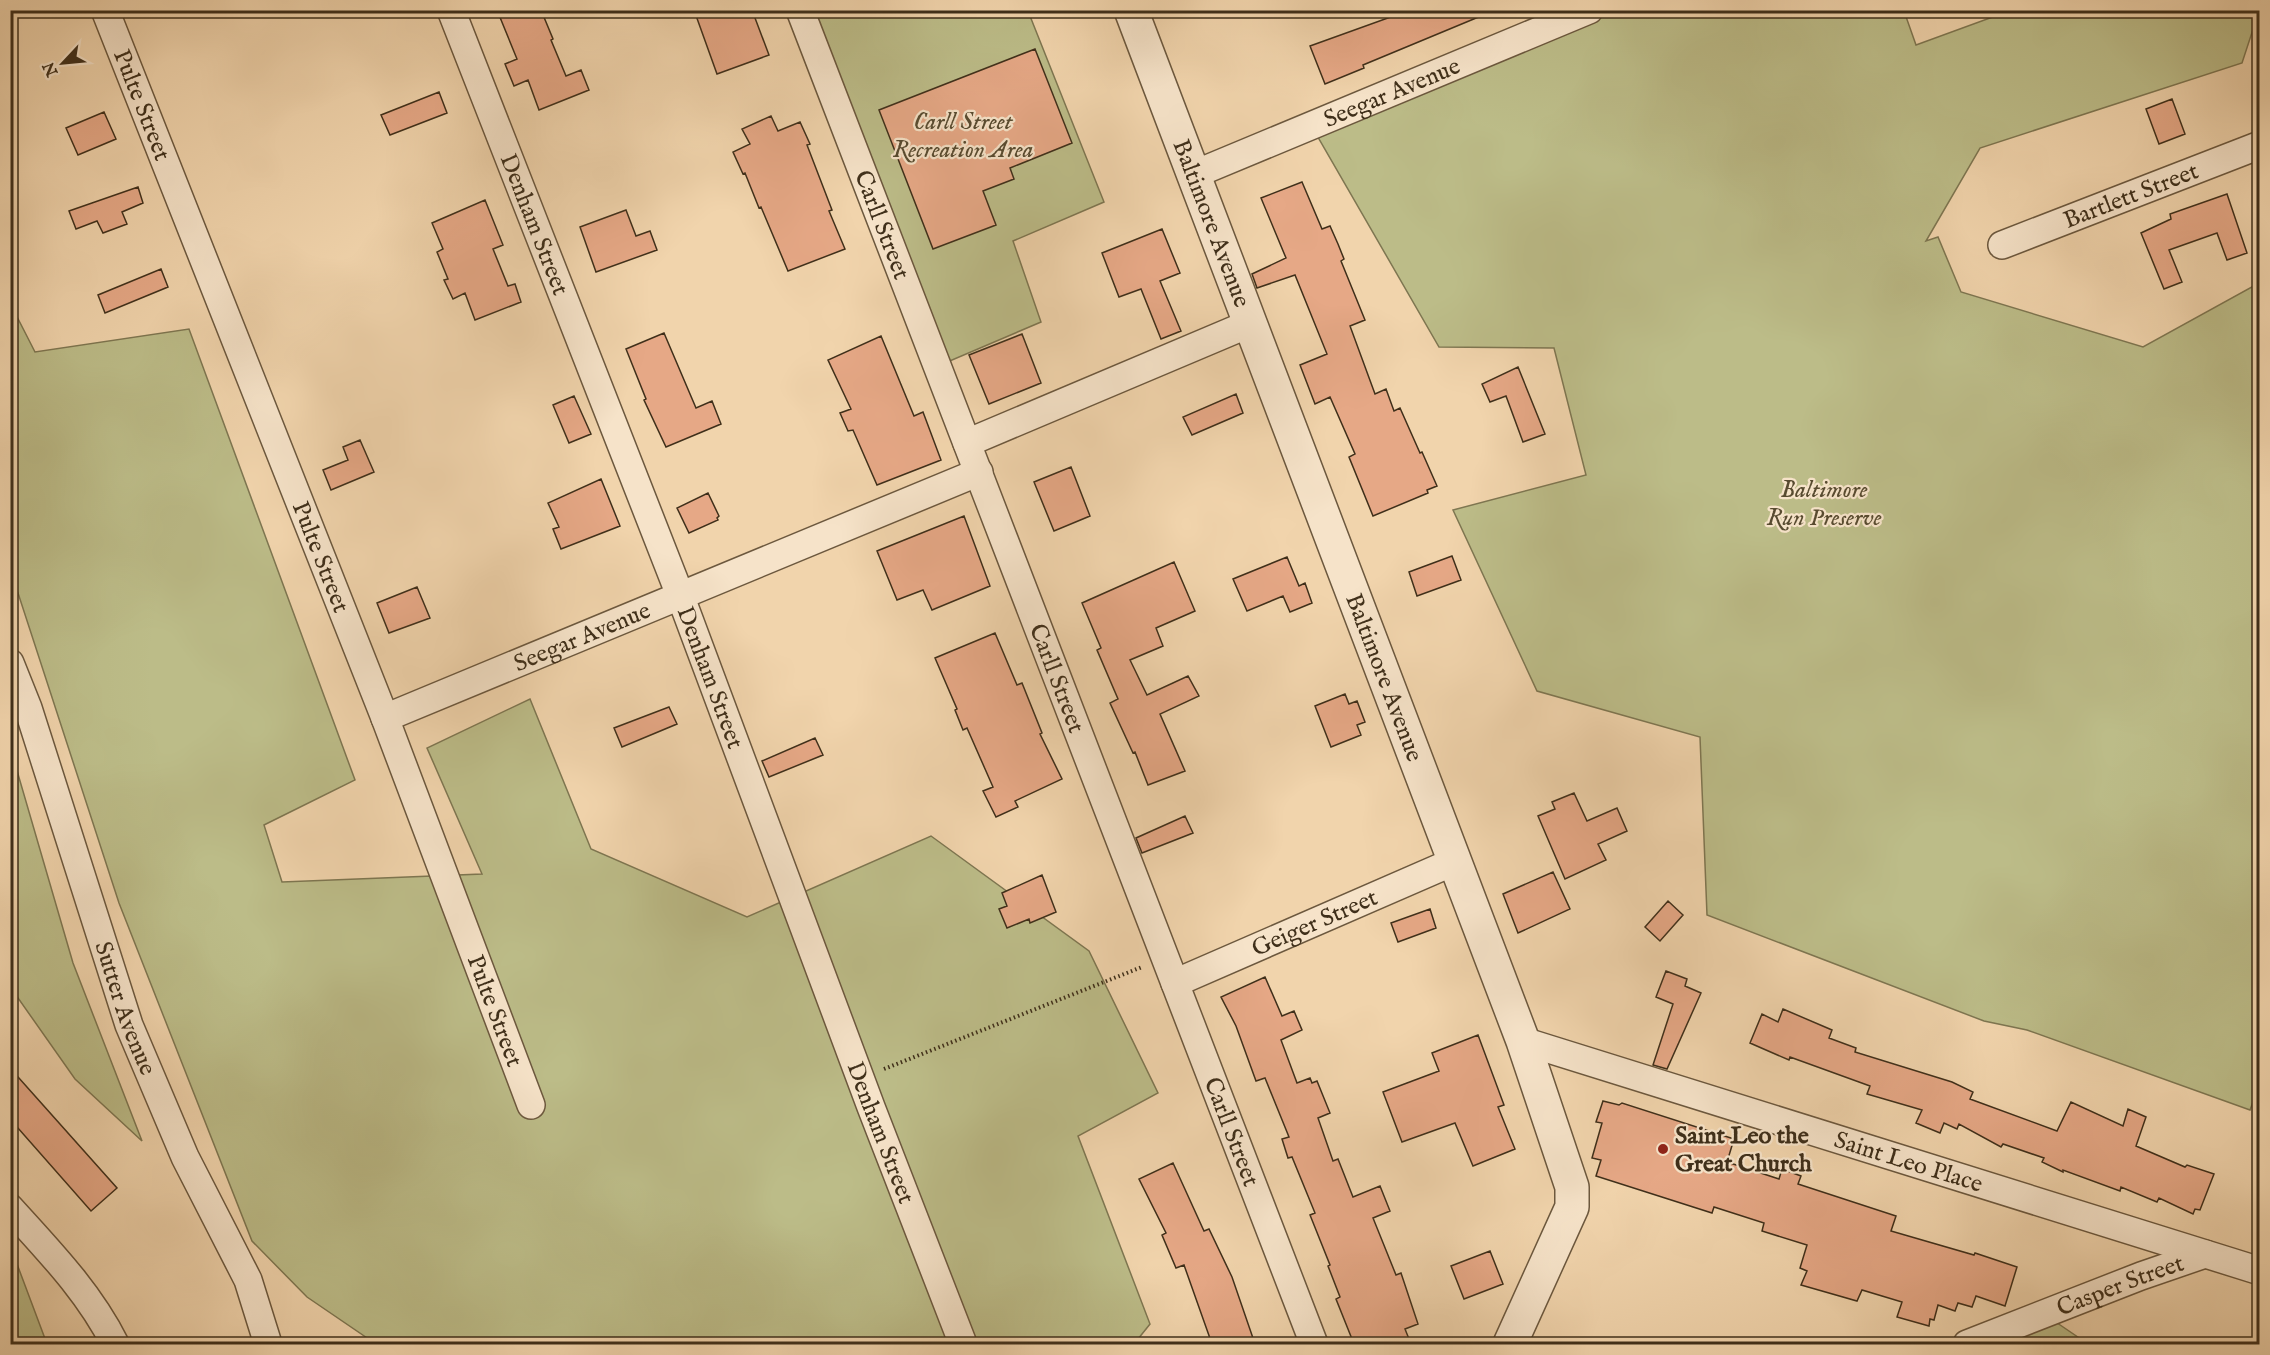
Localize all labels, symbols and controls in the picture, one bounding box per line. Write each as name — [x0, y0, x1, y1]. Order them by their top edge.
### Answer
north arrow — [33, 33, 93, 93]
street label: Pulte Street — [105, 45, 177, 166]
street label: Seegar Avenue — [1319, 51, 1465, 136]
text: N — [39, 58, 64, 80]
park label: Carll Street Recreation Area — [893, 107, 1033, 166]
street label: Baltimore Avenue — [1165, 135, 1257, 312]
street label: Denham Street — [492, 149, 575, 300]
street label: Bartlett Street — [2059, 156, 2203, 237]
street label: Carll Street — [846, 166, 916, 284]
park label: Baltimore Run Preserve — [1766, 475, 1882, 534]
street label: Pulte Street — [284, 497, 356, 617]
street label: Baltimore Avenue — [1337, 590, 1429, 766]
street label: Seegar Avenue — [509, 596, 655, 680]
street label: Denham Street — [669, 602, 750, 753]
street label: Carll Street — [1021, 620, 1091, 738]
street label: Geiger Street — [1247, 883, 1383, 965]
street label: Sutter Avenue — [86, 938, 162, 1080]
street label: Pulte Street — [459, 951, 529, 1071]
street label: Denham Street — [838, 1058, 921, 1208]
street label: Carll Street — [1196, 1073, 1266, 1191]
place label: Saint Leo the Great Church — [1675, 1121, 1812, 1180]
street label: Saint Leo Place — [1830, 1125, 1986, 1201]
marker: Saint Leo the Great Church — [1656, 1142, 1670, 1156]
street label: Casper Street — [2052, 1248, 2188, 1324]

